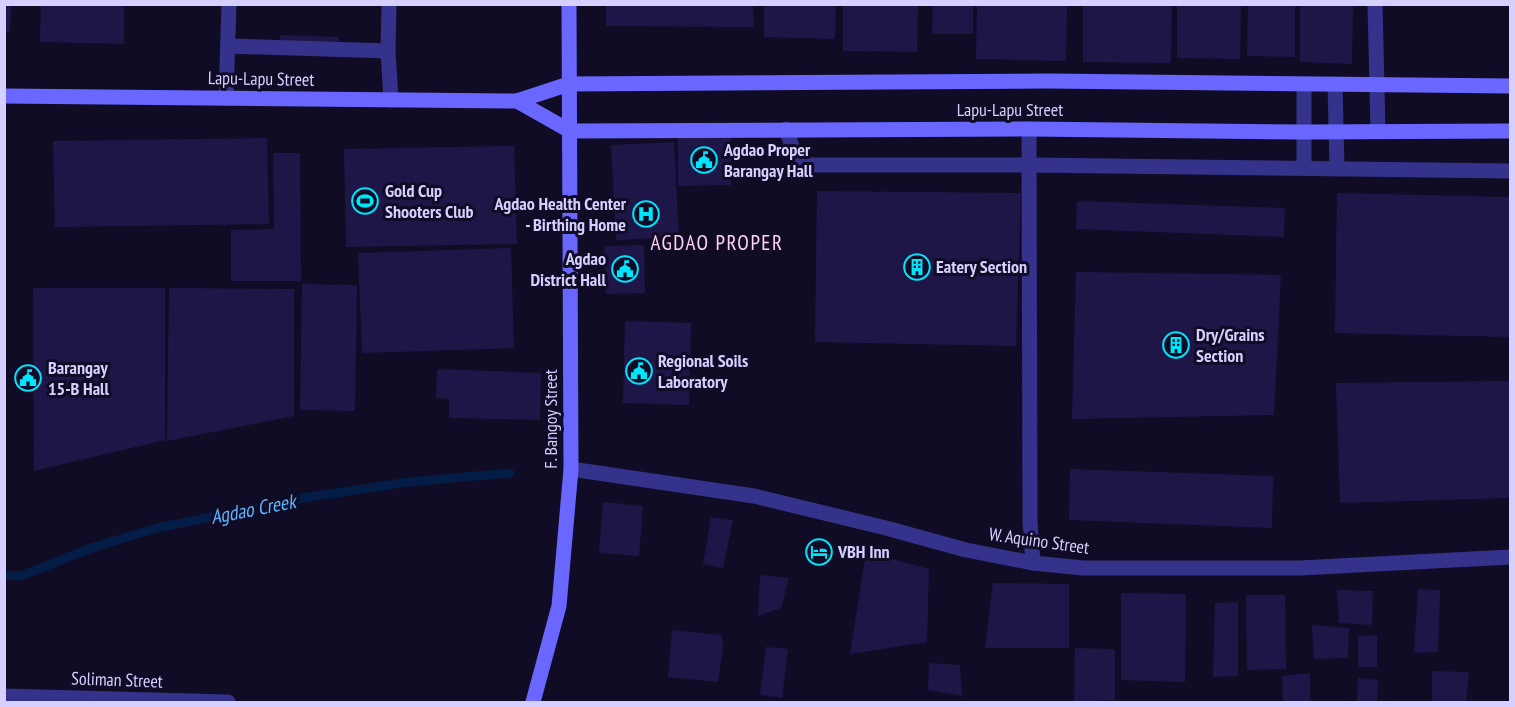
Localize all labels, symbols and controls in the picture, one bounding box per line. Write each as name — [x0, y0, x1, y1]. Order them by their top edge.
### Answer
street label: Lapu-Lapu Street — [208, 66, 314, 91]
street label: Lapu-Lapu Street — [957, 98, 1063, 121]
place label: Agdao Proper Barangay Hall — [723, 138, 813, 182]
public building icon: Agdao Proper Barangay Hall — [689, 145, 719, 175]
place label: Gold Cup Shooters Club — [385, 179, 474, 223]
sports icon: Gold Cup Shooters Club — [350, 186, 380, 216]
place label: Agdao Health Center - Birthing Home — [494, 192, 627, 236]
hospital icon: Agdao Health Center - Birthing Home — [631, 199, 661, 229]
district label: AGDAO PROPER — [651, 229, 783, 256]
place label: Agdao District Hall — [530, 247, 607, 291]
building icon: Eatery Section — [902, 252, 932, 282]
public building icon: Agdao District Hall — [610, 254, 640, 284]
place label: Eatery Section — [936, 255, 1027, 278]
place label: Dry/Grains Section — [1196, 323, 1265, 367]
building icon: Dry/Grains Section — [1161, 330, 1191, 360]
place label: Regional Soils Laboratory — [658, 349, 748, 393]
place label: Barangay 15-B Hall — [48, 356, 109, 400]
public building icon: Regional Soils Laboratory — [624, 356, 654, 386]
public building icon: Barangay 15-B Hall — [13, 363, 43, 393]
street label: F. Bangoy Street — [539, 369, 562, 469]
water label: Agdao Creek — [208, 488, 300, 530]
street label: W. Aquino Street — [988, 522, 1091, 559]
hotel icon: VBH Inn — [804, 537, 834, 567]
place label: VBH Inn — [837, 540, 890, 563]
street label: Soliman Street — [71, 666, 163, 693]

